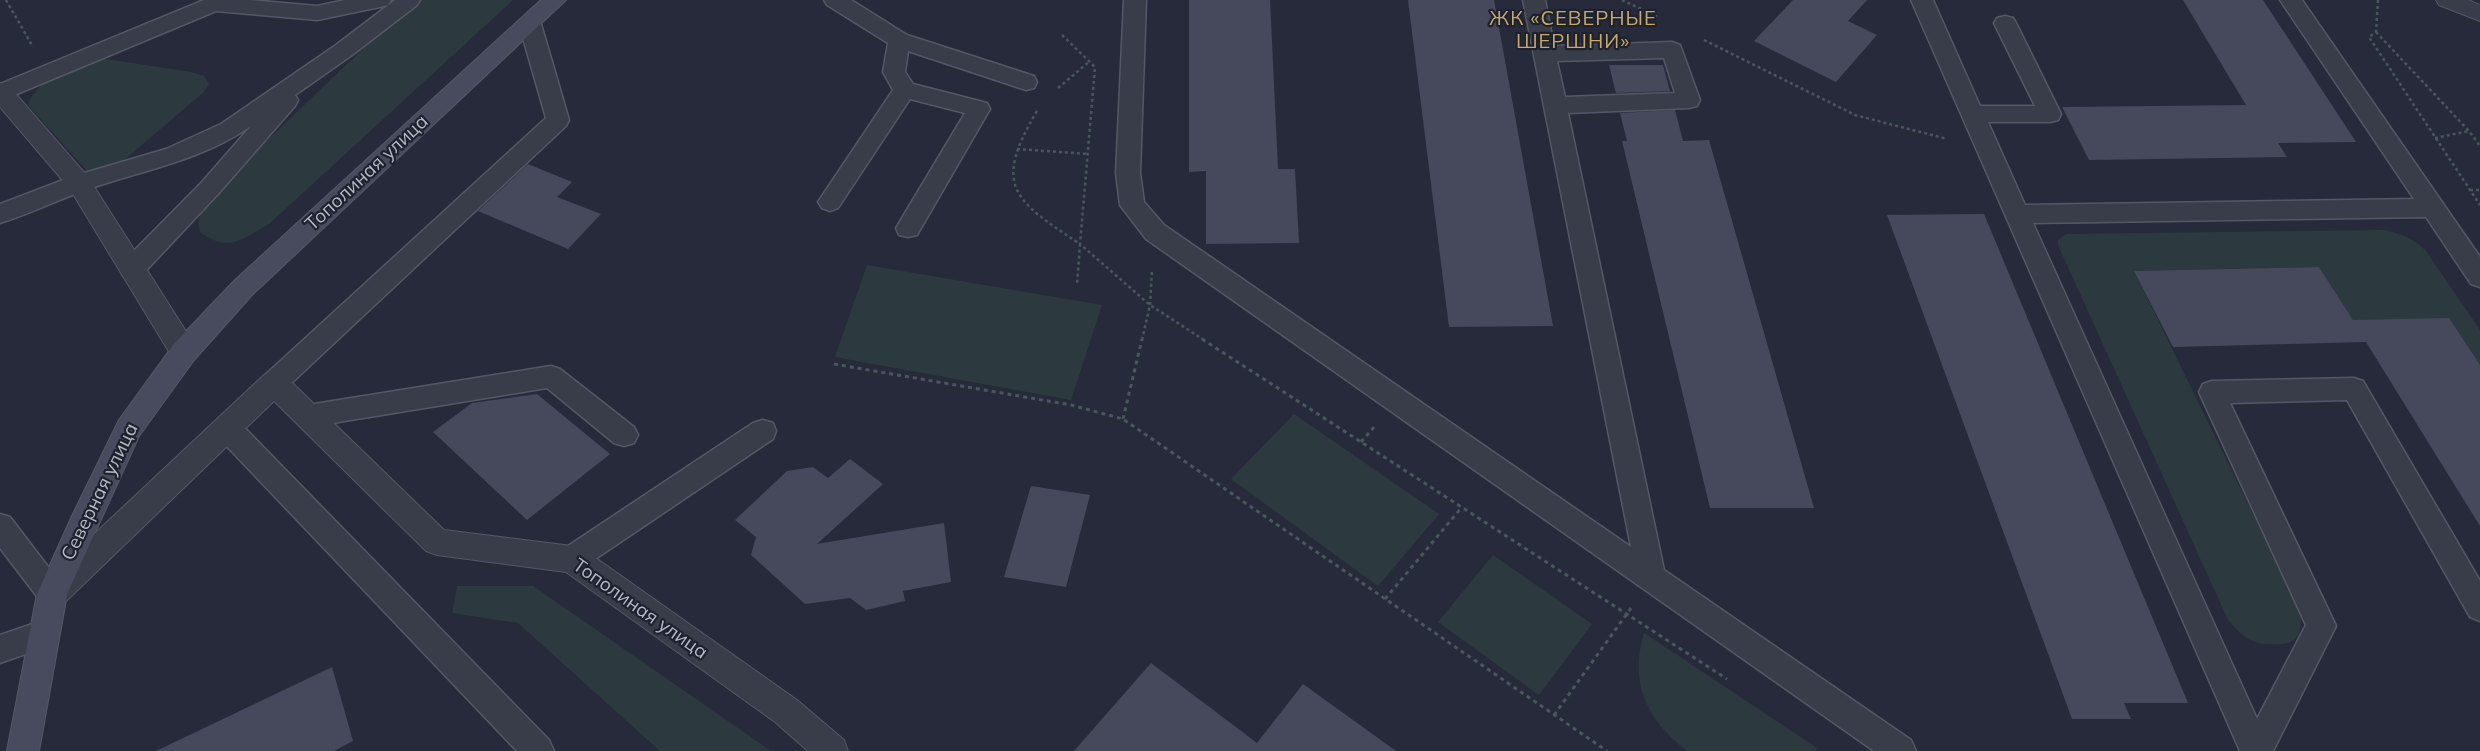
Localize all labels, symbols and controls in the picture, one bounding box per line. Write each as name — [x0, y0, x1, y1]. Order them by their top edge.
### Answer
district label: ЖК «СЕВЕРНЫЕ ШЕРШНИ» — [1488, 7, 1658, 54]
street label: Тополиная улица — [301, 110, 433, 236]
street label: Северная улица — [57, 420, 143, 564]
street label: Тополиная улица — [568, 554, 712, 664]

